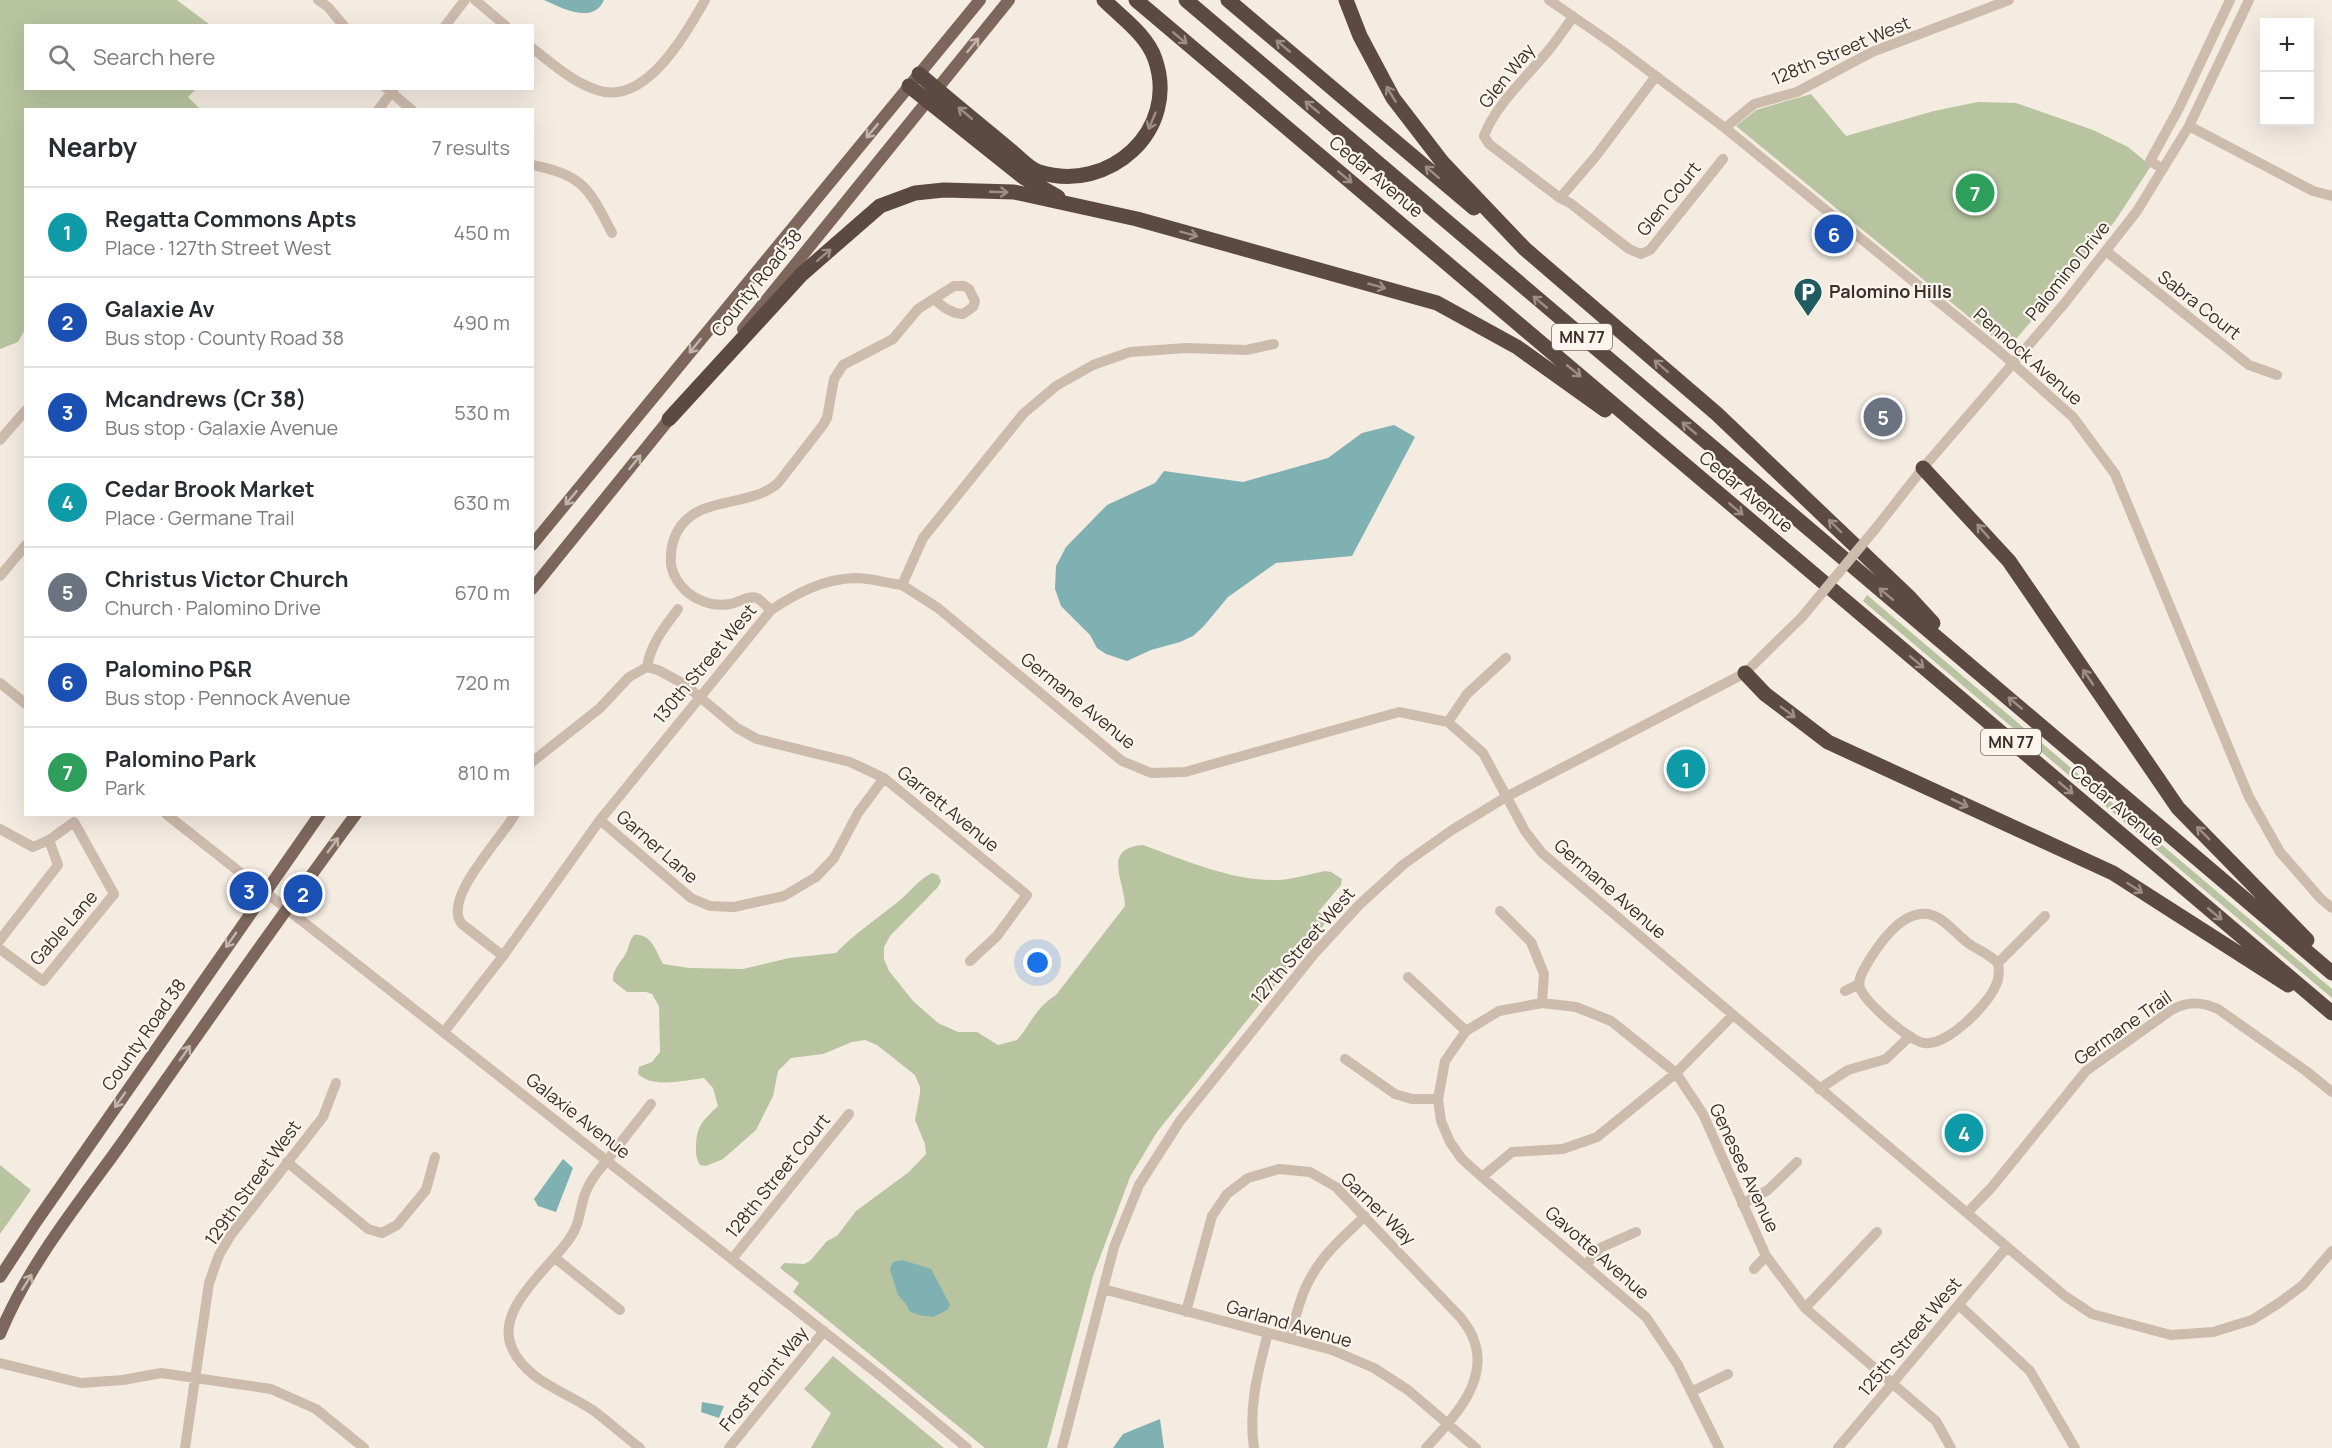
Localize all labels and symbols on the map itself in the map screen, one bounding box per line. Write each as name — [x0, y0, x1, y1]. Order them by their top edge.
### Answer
street label: 128th Street West — [1768, 10, 1914, 90]
one-way arrow — [1172, 31, 1187, 45]
one-way arrow — [967, 37, 980, 53]
street label: Glen Way — [1473, 38, 1540, 113]
one-way arrow — [1276, 39, 1291, 53]
one-way arrow — [1385, 86, 1397, 103]
one-way arrow — [1305, 100, 1320, 114]
one-way arrow — [957, 106, 973, 119]
one-way arrow — [1146, 112, 1157, 130]
one-way arrow — [865, 123, 879, 138]
street label: Cedar Avenue — [1325, 130, 1429, 223]
street label: Glen Court — [1631, 156, 1706, 241]
one-way arrow — [1425, 165, 1440, 179]
one-way arrow — [1337, 170, 1352, 184]
pin: 7 — [1956, 170, 1994, 216]
one-way arrow — [988, 186, 1008, 197]
pin: 6 — [1814, 212, 1854, 256]
street label: Palomino Drive — [2020, 216, 2115, 325]
street label: County Road 38 — [705, 224, 807, 341]
one-way arrow — [1179, 229, 1198, 240]
one-way arrow — [816, 248, 831, 262]
street label: Sabra Court — [2153, 264, 2246, 344]
parking icon: Palomino Hills — [1792, 276, 1824, 318]
place label: Palomino Hills — [1829, 279, 1952, 303]
one-way arrow — [1367, 281, 1386, 292]
one-way arrow — [1532, 295, 1548, 308]
street label: Pennock Avenue — [1969, 302, 2088, 410]
road number: MN 77 — [1552, 324, 1612, 350]
one-way arrow — [688, 338, 701, 354]
one-way arrow — [1653, 359, 1668, 373]
one-way arrow — [1566, 365, 1582, 378]
pin: 5 — [1864, 394, 1902, 440]
one-way arrow — [1681, 421, 1697, 434]
street label: Cedar Avenue — [1695, 445, 1799, 538]
one-way arrow — [629, 454, 642, 470]
one-way arrow — [565, 489, 578, 505]
one-way arrow — [1728, 502, 1743, 516]
one-way arrow — [1828, 519, 1843, 533]
one-way arrow — [1976, 523, 1989, 539]
one-way arrow — [1879, 587, 1894, 601]
street label: 130th Street West — [647, 599, 761, 728]
street label: Germane Avenue — [1016, 646, 1141, 754]
one-way arrow — [1909, 655, 1924, 669]
one-way arrow — [2082, 669, 2094, 685]
one-way arrow — [2007, 697, 2023, 710]
one-way arrow — [1780, 705, 1796, 718]
road number: MN 77 — [1981, 729, 2041, 755]
pin: 1 — [1666, 746, 1706, 792]
street label: Cedar Avenue — [2066, 759, 2170, 852]
street label: Garrett Avenue — [893, 760, 1005, 857]
one-way arrow — [2058, 781, 2073, 795]
one-way arrow — [1950, 797, 1968, 809]
street label: Garner Lane — [612, 804, 704, 888]
one-way arrow — [2196, 826, 2211, 841]
street label: Germane Avenue — [1549, 833, 1672, 944]
one-way arrow — [327, 837, 340, 853]
pin: 3 — [230, 868, 268, 914]
pin: 2 — [284, 872, 322, 916]
street label: 127th Street West — [1245, 882, 1360, 1009]
one-way arrow — [2126, 882, 2143, 894]
street label: Gable Lane — [24, 885, 102, 970]
one-way arrow — [2207, 907, 2223, 920]
one-way arrow — [225, 931, 237, 948]
your location — [1023, 948, 1052, 977]
street label: County Road 38 — [96, 974, 191, 1095]
street label: Germane Trail — [2069, 985, 2176, 1070]
one-way arrow — [179, 1045, 191, 1061]
street label: Galaxie Avenue — [521, 1067, 636, 1164]
one-way arrow — [114, 1092, 126, 1108]
street label: Genesee Avenue — [1704, 1099, 1785, 1236]
street label: 128th Street Court — [720, 1108, 835, 1243]
pin: 4 — [1944, 1110, 1984, 1156]
street label: 129th Street West — [199, 1115, 306, 1250]
street label: Garner Way — [1336, 1167, 1422, 1250]
street label: Gavotte Avenue — [1540, 1200, 1655, 1304]
street label: 125th Street West — [1852, 1272, 1966, 1401]
one-way arrow — [21, 1274, 33, 1291]
street label: Garland Avenue — [1224, 1294, 1355, 1352]
street label: Frost Point Way — [714, 1321, 813, 1436]

